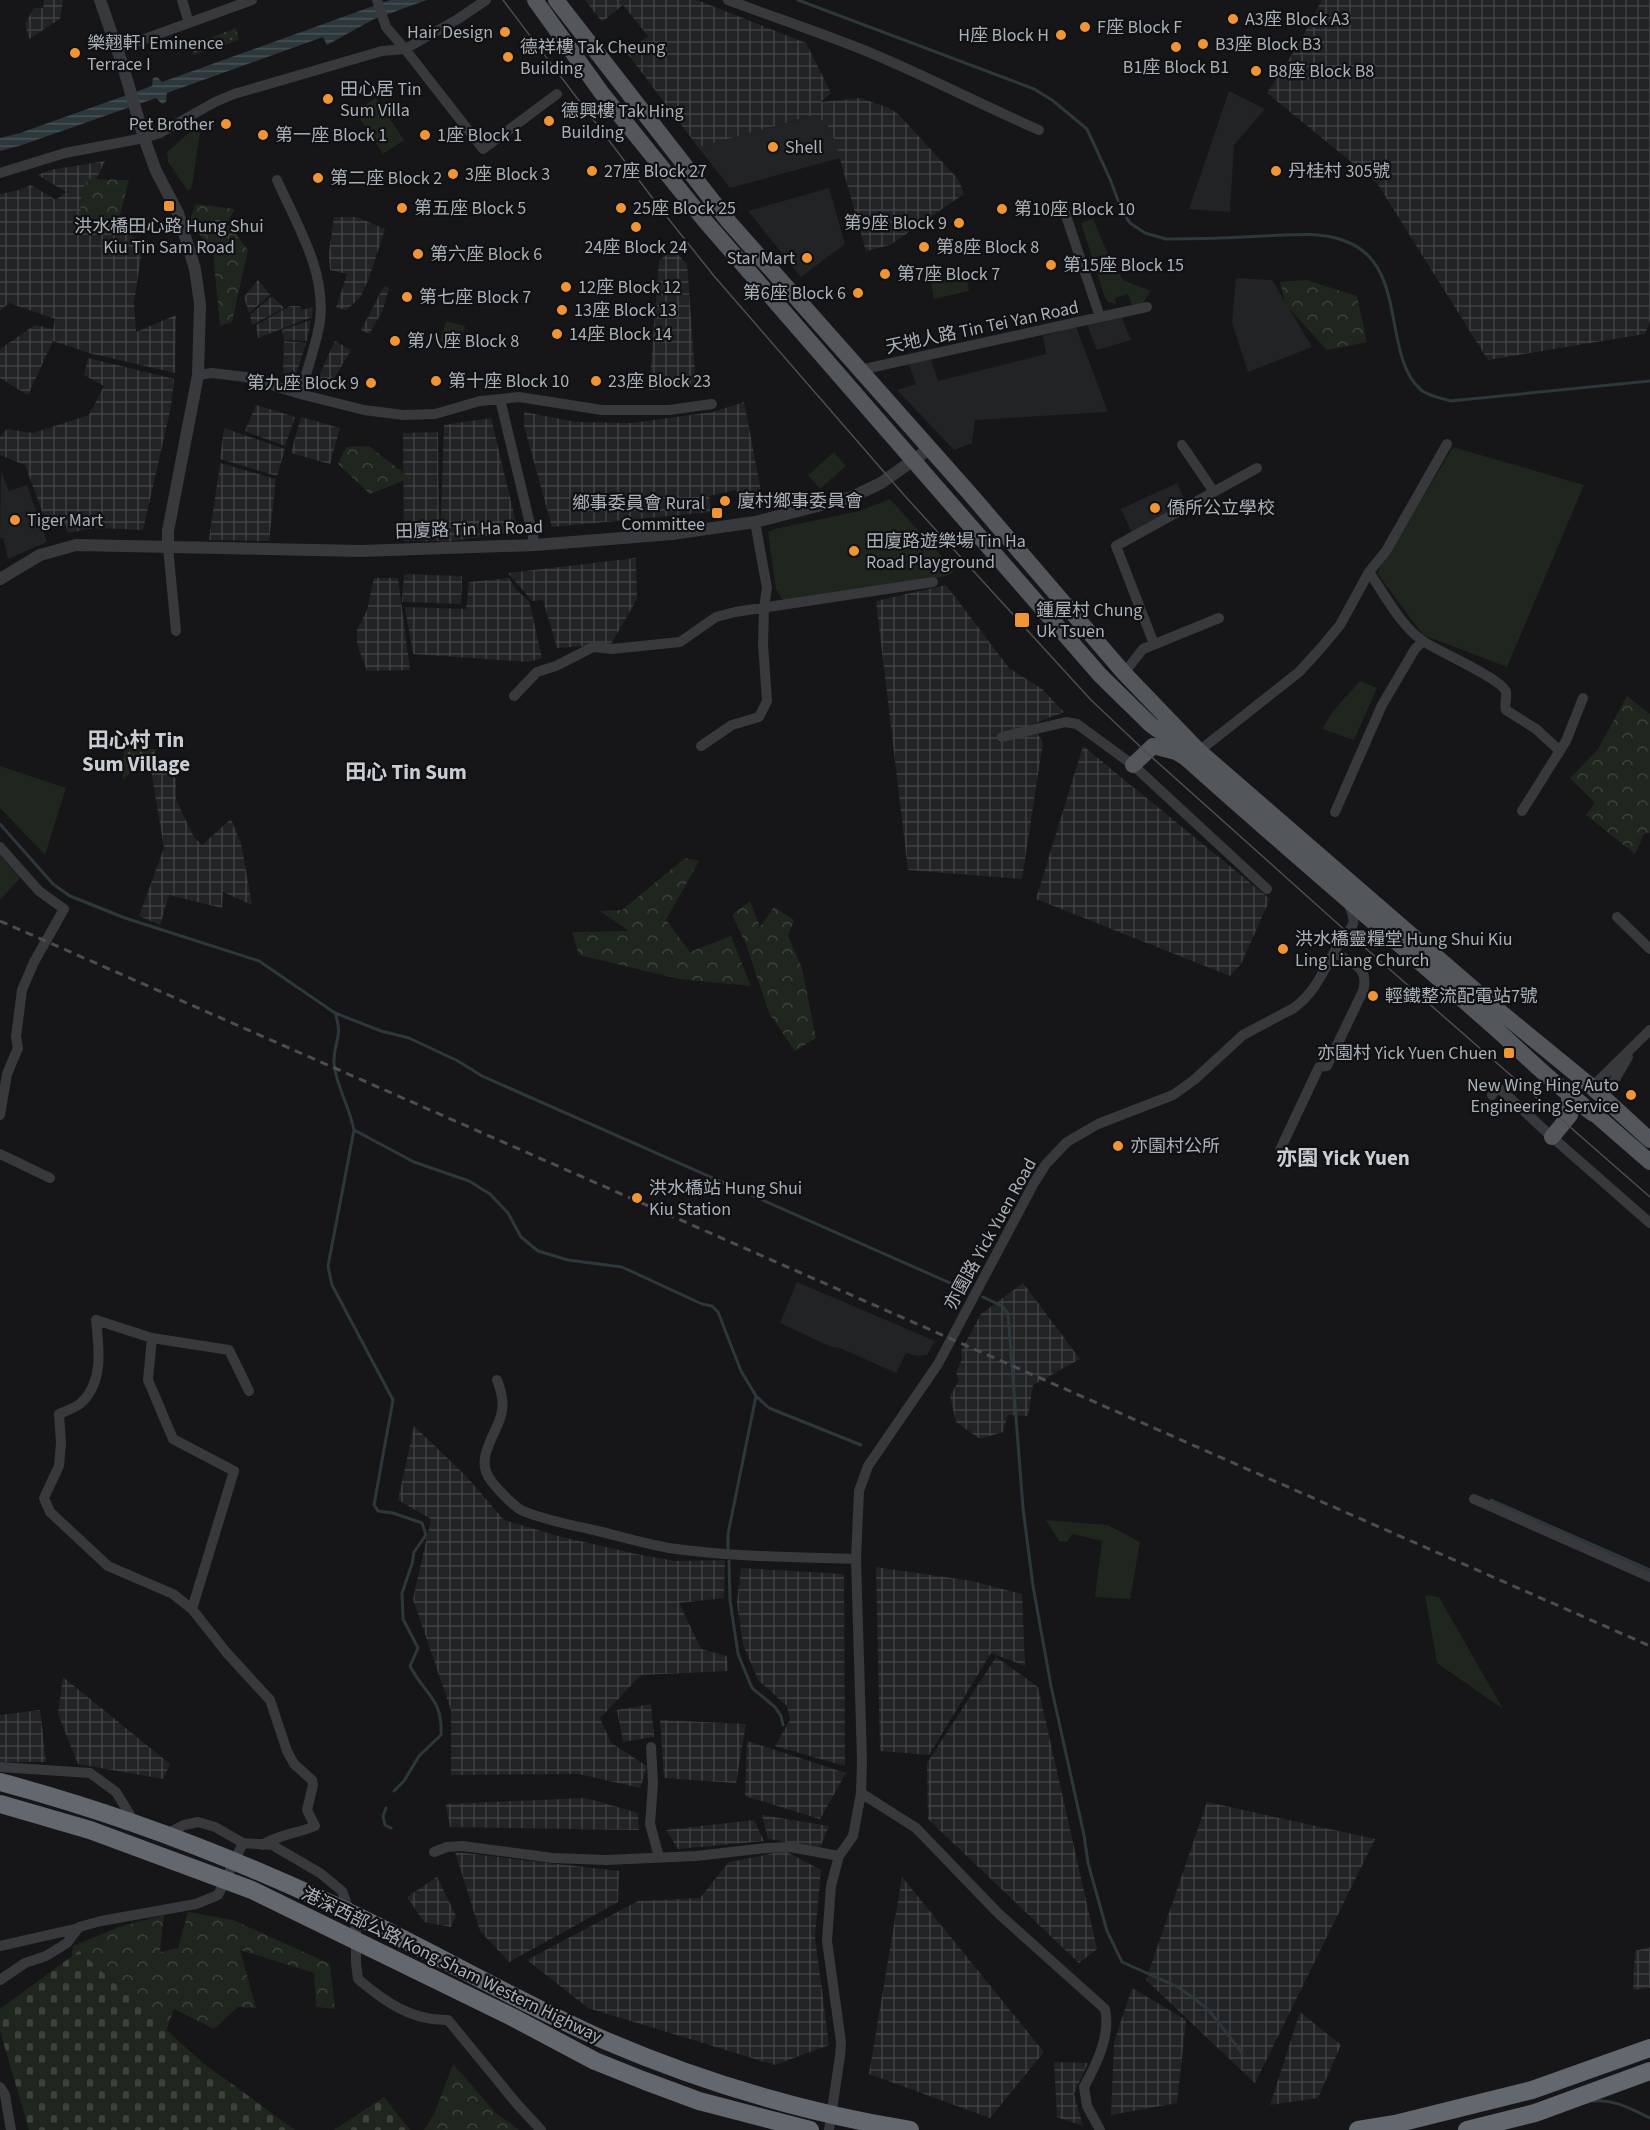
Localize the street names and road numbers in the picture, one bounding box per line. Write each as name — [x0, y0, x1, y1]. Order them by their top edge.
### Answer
street label: 天地人路 Tin Tei Yan Road — [883, 295, 1081, 360]
street label: 田廈路 Tin Ha Road — [395, 514, 543, 545]
street label: 亦園路 Yick Yuen Road — [938, 1154, 1043, 1315]
street label: 港深西部公路 Kong Sham Western Highway — [297, 1882, 607, 2050]

